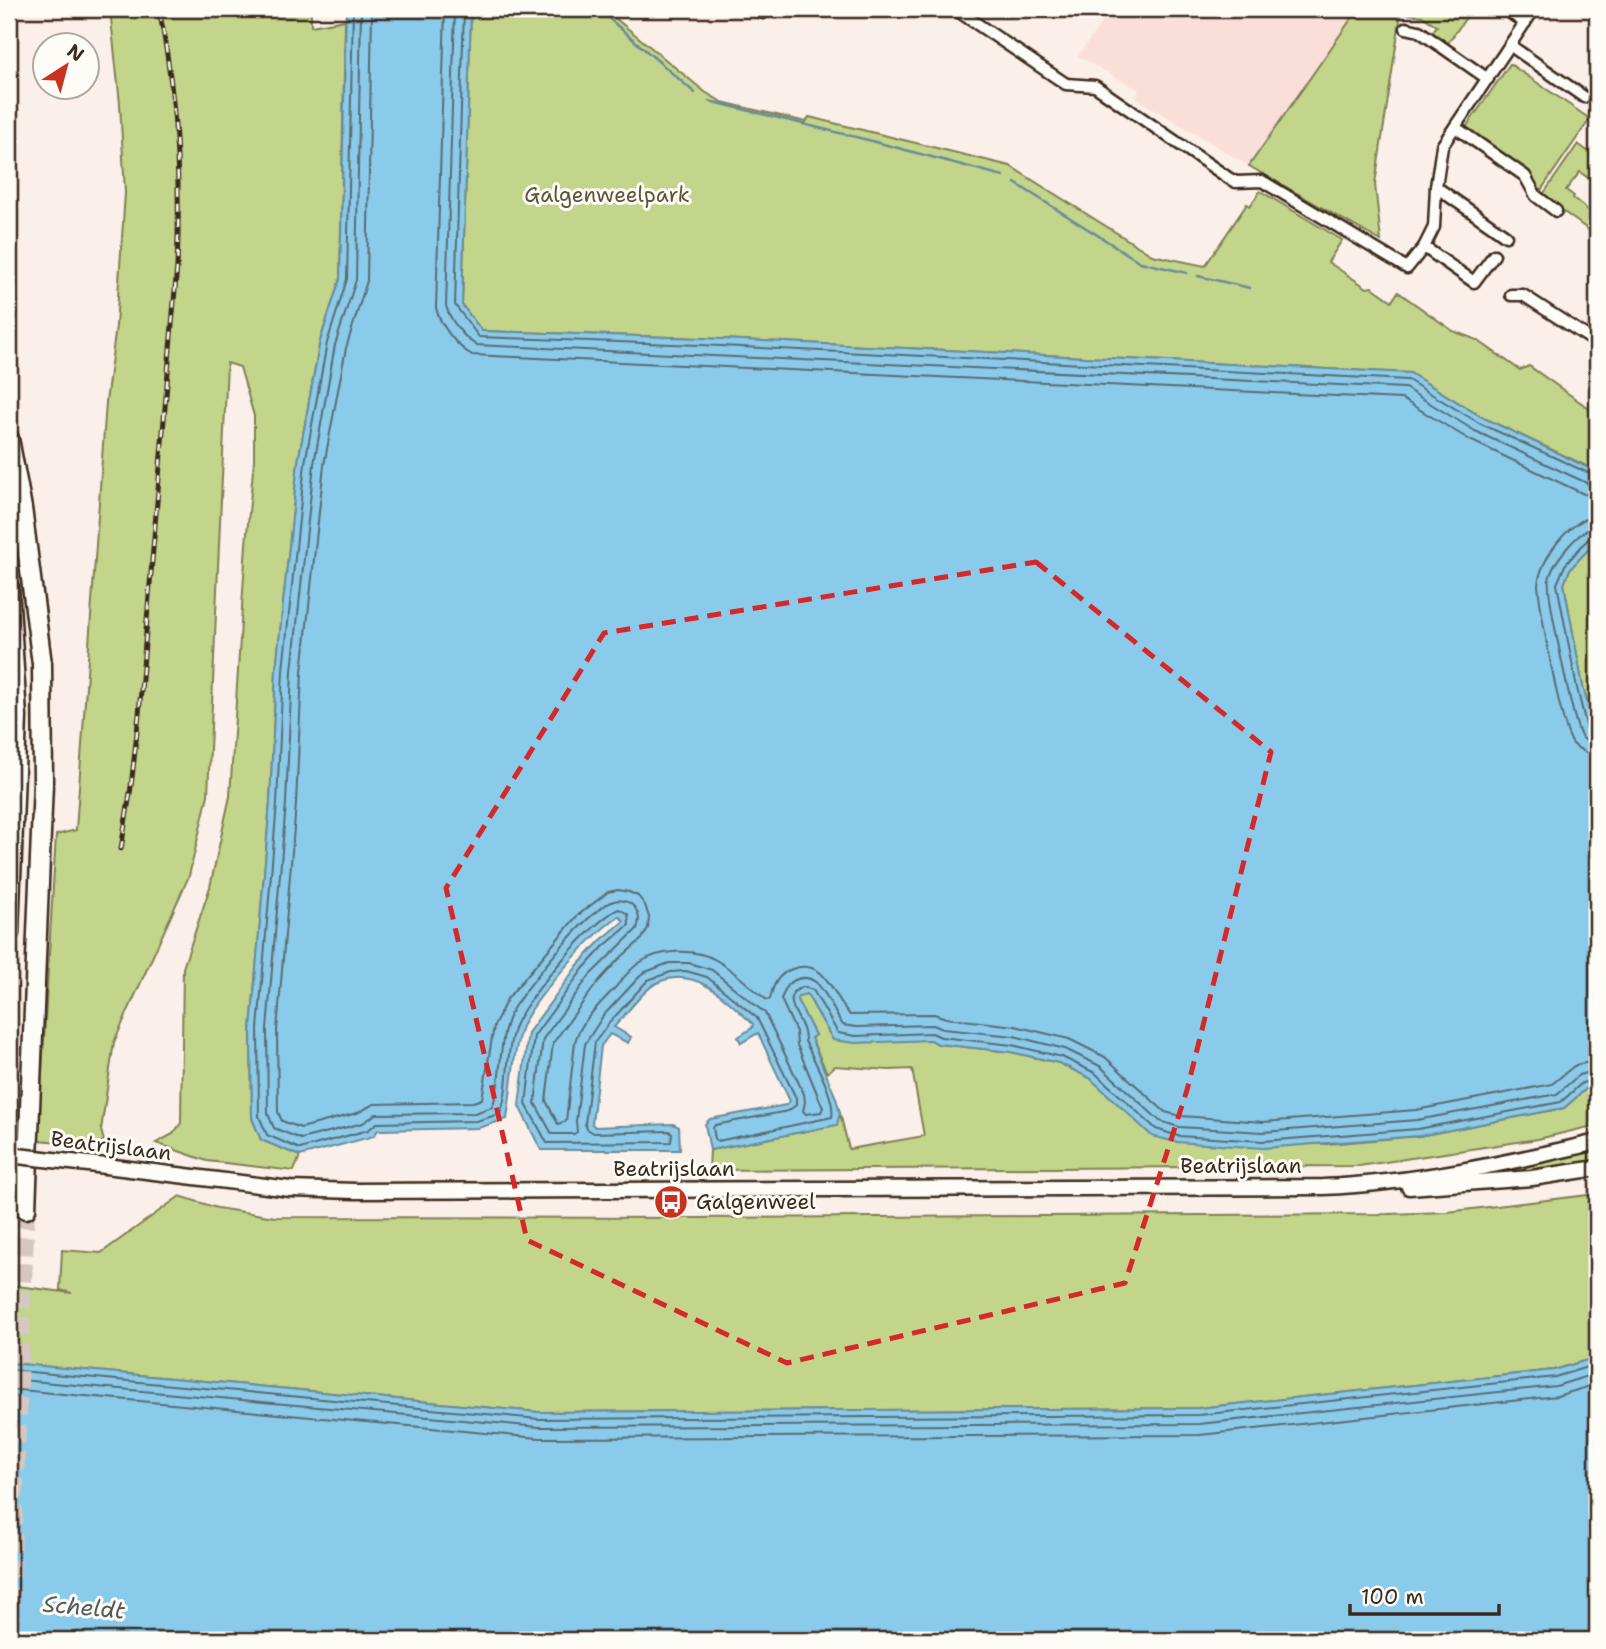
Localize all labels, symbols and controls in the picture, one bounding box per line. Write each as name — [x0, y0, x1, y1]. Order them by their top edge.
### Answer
north arrow — [32, 32, 102, 102]
text: N — [62, 38, 89, 67]
park label: Galgenweelpark — [524, 181, 690, 209]
street label: Beatrijslaan — [49, 1125, 173, 1167]
street label: Beatrijslaan — [1180, 1152, 1302, 1180]
street label: Beatrijslaan — [613, 1155, 735, 1183]
bus stop icon: Galgenweel — [652, 1183, 690, 1221]
place label: Galgenweel — [696, 1188, 816, 1216]
scale bar — [1350, 1572, 1499, 1616]
text: 100 m — [1361, 1583, 1424, 1611]
water label: Scheldt — [42, 1588, 126, 1626]

